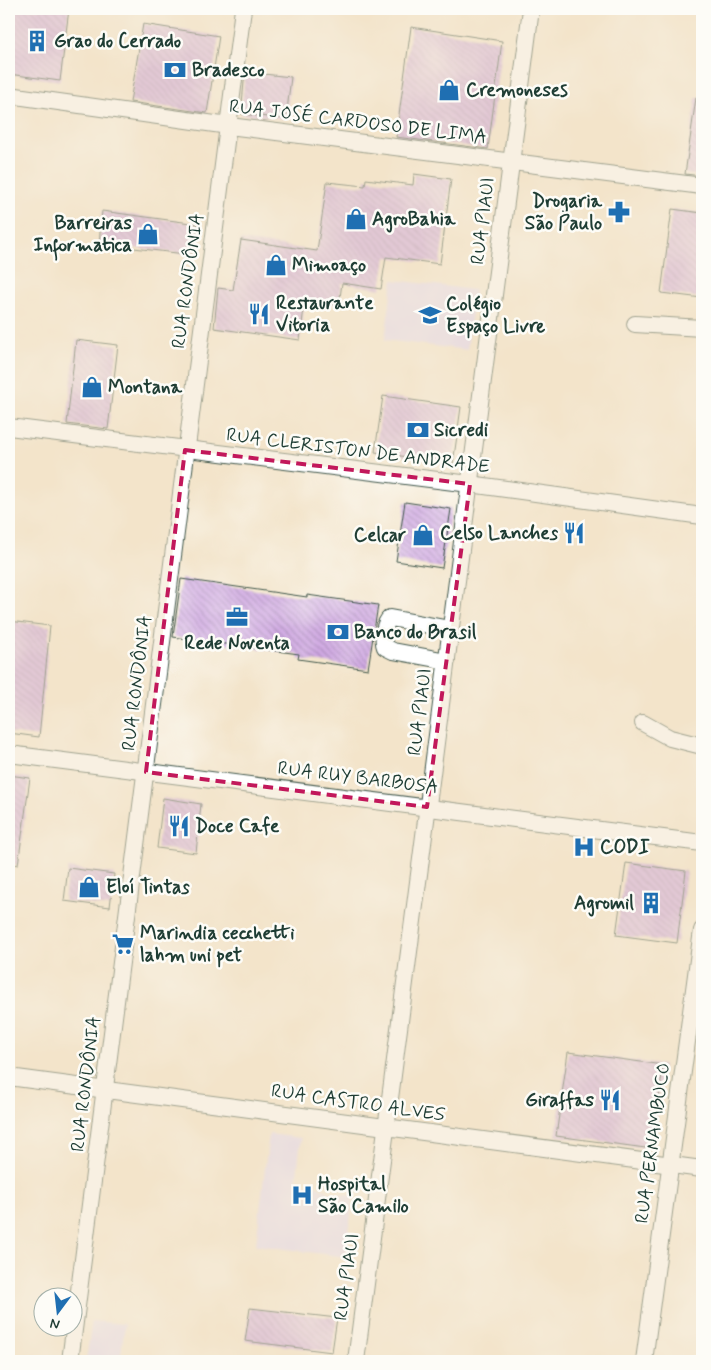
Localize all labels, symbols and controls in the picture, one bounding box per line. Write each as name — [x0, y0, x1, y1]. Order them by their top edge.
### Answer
building icon: Grao do Cerrado — [24, 28, 50, 54]
place label: Grao do Cerrado — [54, 29, 181, 54]
bank icon: Bradesco — [162, 57, 188, 83]
place label: Bradesco — [192, 58, 265, 83]
shop icon: Cremoneses — [436, 77, 462, 103]
place label: Cremoneses — [466, 78, 568, 103]
street label: RUA JOSÉ CARDOSO DE LIMA — [228, 93, 488, 150]
street label: RUA PIAUI — [465, 176, 501, 266]
place label: Drogaria São Paulo — [525, 189, 603, 236]
pharmacy icon: Drogaria São Paulo — [606, 199, 632, 225]
shop icon: AgroBahia — [343, 206, 369, 232]
place label: AgroBahia — [372, 207, 456, 233]
place label: Barreiras Informatica — [33, 211, 133, 261]
street label: RUA RONDÔNIA — [166, 212, 210, 350]
shop icon: Barreiras Informatica — [135, 221, 161, 247]
shop icon: Mimoaço — [263, 252, 289, 278]
place label: Mimoaço — [292, 253, 366, 278]
place label: Restaurante Vitoria — [276, 291, 374, 338]
place label: Colégio Espaço Livre — [446, 292, 545, 339]
restaurant icon: Restaurante Vitoria — [246, 301, 272, 327]
school or university icon: Colégio Espaço Livre — [417, 302, 443, 328]
shop icon: Montana — [79, 374, 105, 400]
place label: Montana — [108, 375, 183, 400]
bank icon: Sicredi — [405, 417, 431, 443]
place label: Sicredi — [434, 418, 488, 443]
street label: RUA CLERISTON DE ANDRADE — [225, 422, 491, 480]
restaurant icon: Celso Lanches — [561, 520, 587, 546]
place label: Celso Lanches — [440, 521, 559, 546]
shop icon: Celcar — [410, 522, 436, 548]
place label: Celcar — [354, 523, 406, 548]
office icon: Rede Noventa — [224, 604, 250, 630]
street label: RUA RONDÔNIA — [116, 614, 158, 752]
bank icon: Banco do Brasil — [325, 619, 351, 645]
place label: Banco do Brasil — [354, 620, 477, 645]
place label: Rede Noventa — [184, 631, 290, 656]
street label: RUA PIAUI — [402, 667, 438, 757]
street label: RUA RUY BARBOSA — [276, 756, 440, 800]
restaurant icon: Doce Cafe — [166, 813, 192, 839]
place label: Doce Cafe — [195, 814, 280, 839]
hospital icon: CODI — [571, 834, 597, 860]
place label: CODI — [600, 835, 650, 860]
shop icon: Eloí Tintas — [76, 874, 102, 900]
place label: Eloí Tintas — [106, 875, 190, 900]
building icon: Agromil — [638, 890, 664, 916]
place label: Agromil — [574, 891, 634, 917]
place label: Marindia cecchetti lahm uni pet — [140, 921, 295, 968]
supermarket icon: Marindia cecchetti lahm uni pet — [110, 931, 136, 957]
street label: RUA RONDÔNIA — [65, 1015, 107, 1153]
street label: RUA PERNAMBUCO — [629, 1061, 677, 1225]
street label: RUA CASTRO ALVES — [270, 1078, 447, 1128]
restaurant icon: Giraffas — [597, 1087, 623, 1113]
place label: Giraffas — [525, 1088, 594, 1113]
place label: Hospital São Camilo — [318, 1172, 409, 1219]
hospital icon: Hospital São Camilo — [289, 1182, 315, 1208]
street label: RUA PIAUI — [329, 1232, 365, 1322]
north arrow — [32, 1288, 82, 1338]
text: N — [48, 1314, 62, 1333]

